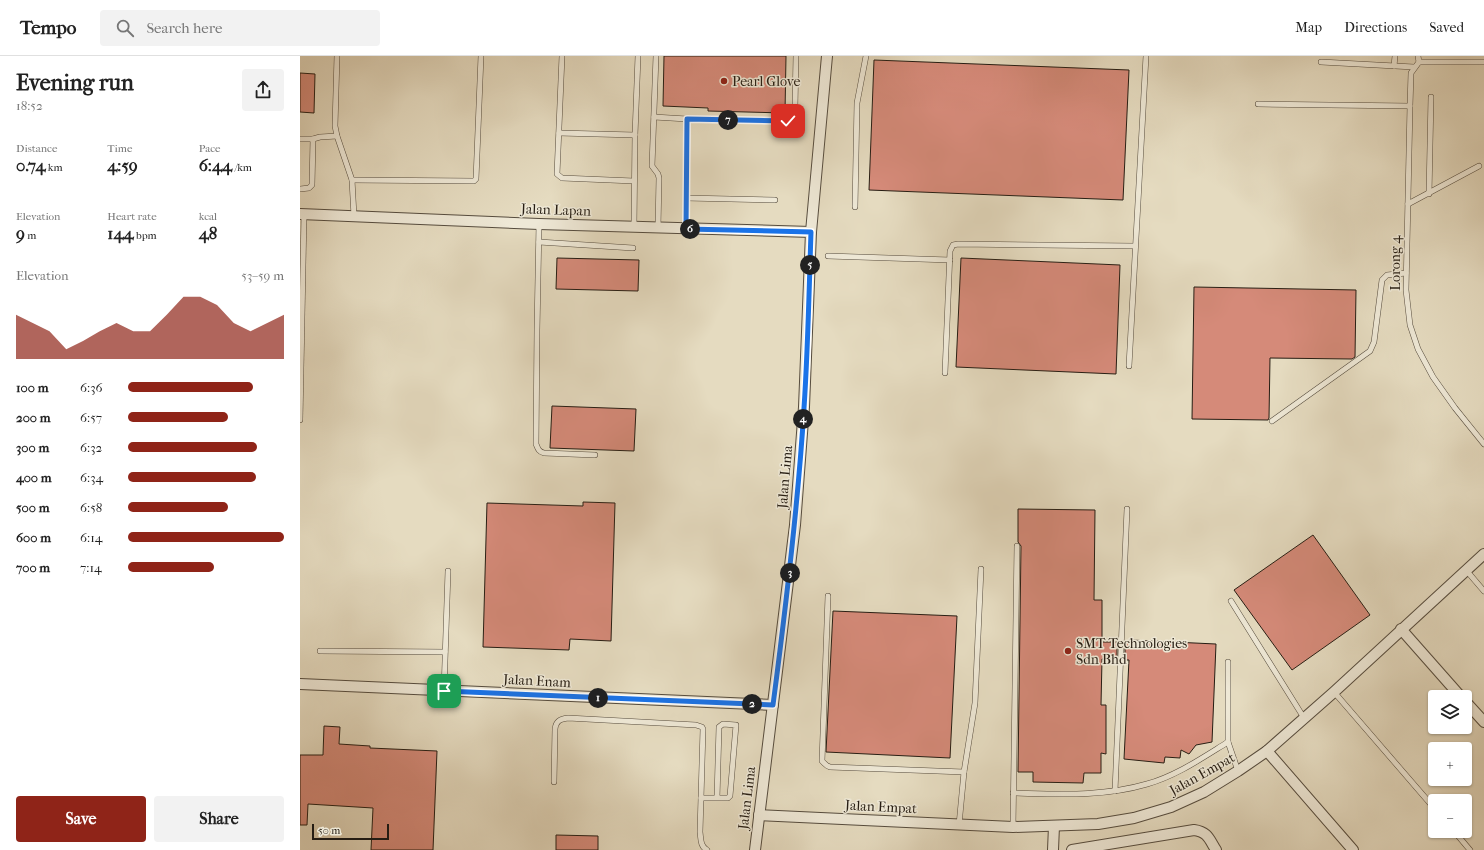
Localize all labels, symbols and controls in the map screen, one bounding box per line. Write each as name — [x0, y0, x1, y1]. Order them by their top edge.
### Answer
search box — [100, 10, 380, 46]
text: Tempo — [20, 17, 76, 39]
icon: search — [114, 17, 136, 39]
text: Search here — [146, 19, 222, 37]
text: Map — [1295, 19, 1322, 36]
text: Directions — [1344, 19, 1407, 36]
text: Saved — [1429, 19, 1464, 36]
button: share — [242, 69, 284, 111]
text: Evening run — [16, 70, 134, 96]
place label: Pearl Glove — [732, 73, 801, 90]
marker: Pearl Glove — [719, 76, 729, 86]
text: 18:52 — [16, 98, 43, 113]
pin — [771, 104, 805, 138]
pin: 7 — [718, 110, 738, 130]
icon: check — [777, 110, 799, 132]
text: 7 — [725, 113, 731, 126]
text: Distance — [16, 142, 57, 155]
text: Time — [107, 142, 132, 155]
text: Pace — [199, 142, 221, 155]
text: 0.74 — [16, 155, 45, 175]
text: 4:59 — [107, 155, 138, 175]
text: 6:44 — [199, 155, 232, 175]
text: km — [45, 161, 63, 174]
text: /km — [232, 161, 252, 174]
street label: Jalan Lapan — [520, 200, 591, 220]
text: Elevation — [16, 210, 60, 223]
text: Heart rate — [107, 210, 157, 223]
text: kcal — [199, 210, 217, 223]
pin: 6 — [680, 219, 700, 239]
text: 6 — [687, 222, 693, 235]
text: 9 — [16, 223, 25, 243]
text: 144 — [107, 223, 134, 243]
text: 48 — [199, 223, 217, 243]
text: m — [25, 229, 36, 242]
text: bpm — [134, 229, 157, 242]
street label: Lorong 4 — [1387, 235, 1404, 291]
pin: 5 — [800, 255, 820, 275]
text: 5 — [808, 258, 812, 271]
text: Elevation — [16, 268, 69, 283]
text: 53–59 m — [241, 268, 284, 283]
text: 100 m — [16, 380, 49, 395]
text: 6:36 — [80, 380, 103, 395]
pin: 4 — [793, 409, 813, 429]
text: 200 m — [16, 410, 51, 425]
text: 6:57 — [80, 410, 102, 425]
text: 4 — [800, 412, 806, 425]
text: 300 m — [16, 440, 49, 455]
text: 6:32 — [80, 440, 102, 455]
street label: Jalan Lima — [774, 444, 796, 510]
text: 400 m — [16, 470, 52, 485]
text: 6:34 — [80, 470, 103, 485]
text: 500 m — [16, 500, 50, 515]
text: 6:58 — [80, 500, 102, 515]
text: 600 m — [16, 530, 51, 545]
text: 6:14 — [80, 530, 103, 545]
text: 700 m — [16, 560, 50, 575]
text: 7:14 — [80, 560, 102, 575]
pin: 3 — [780, 563, 800, 583]
text: 3 — [788, 566, 792, 579]
place label: SMT Technologies Sdn Bhd — [1076, 635, 1187, 668]
marker: SMT Technologies Sdn Bhd — [1063, 646, 1073, 656]
street label: Jalan Enam — [502, 671, 572, 691]
pin — [427, 674, 461, 708]
icon: arrive — [433, 680, 455, 702]
pin: 1 — [588, 688, 608, 708]
map controls — [1428, 690, 1472, 838]
button: layers — [1428, 690, 1472, 734]
text: 1 — [596, 691, 600, 704]
pin: 2 — [742, 694, 762, 714]
text: 2 — [749, 697, 755, 710]
button: + — [1428, 742, 1472, 786]
street label: Jalan Empat — [1165, 749, 1238, 799]
street label: Jalan Lima — [735, 765, 759, 832]
button: − — [1428, 794, 1472, 838]
button: Save — [16, 796, 146, 842]
button: Share — [154, 796, 284, 842]
street label: Jalan Empat — [844, 797, 917, 817]
scale bar — [312, 822, 389, 841]
text: 50 m — [318, 824, 340, 837]

